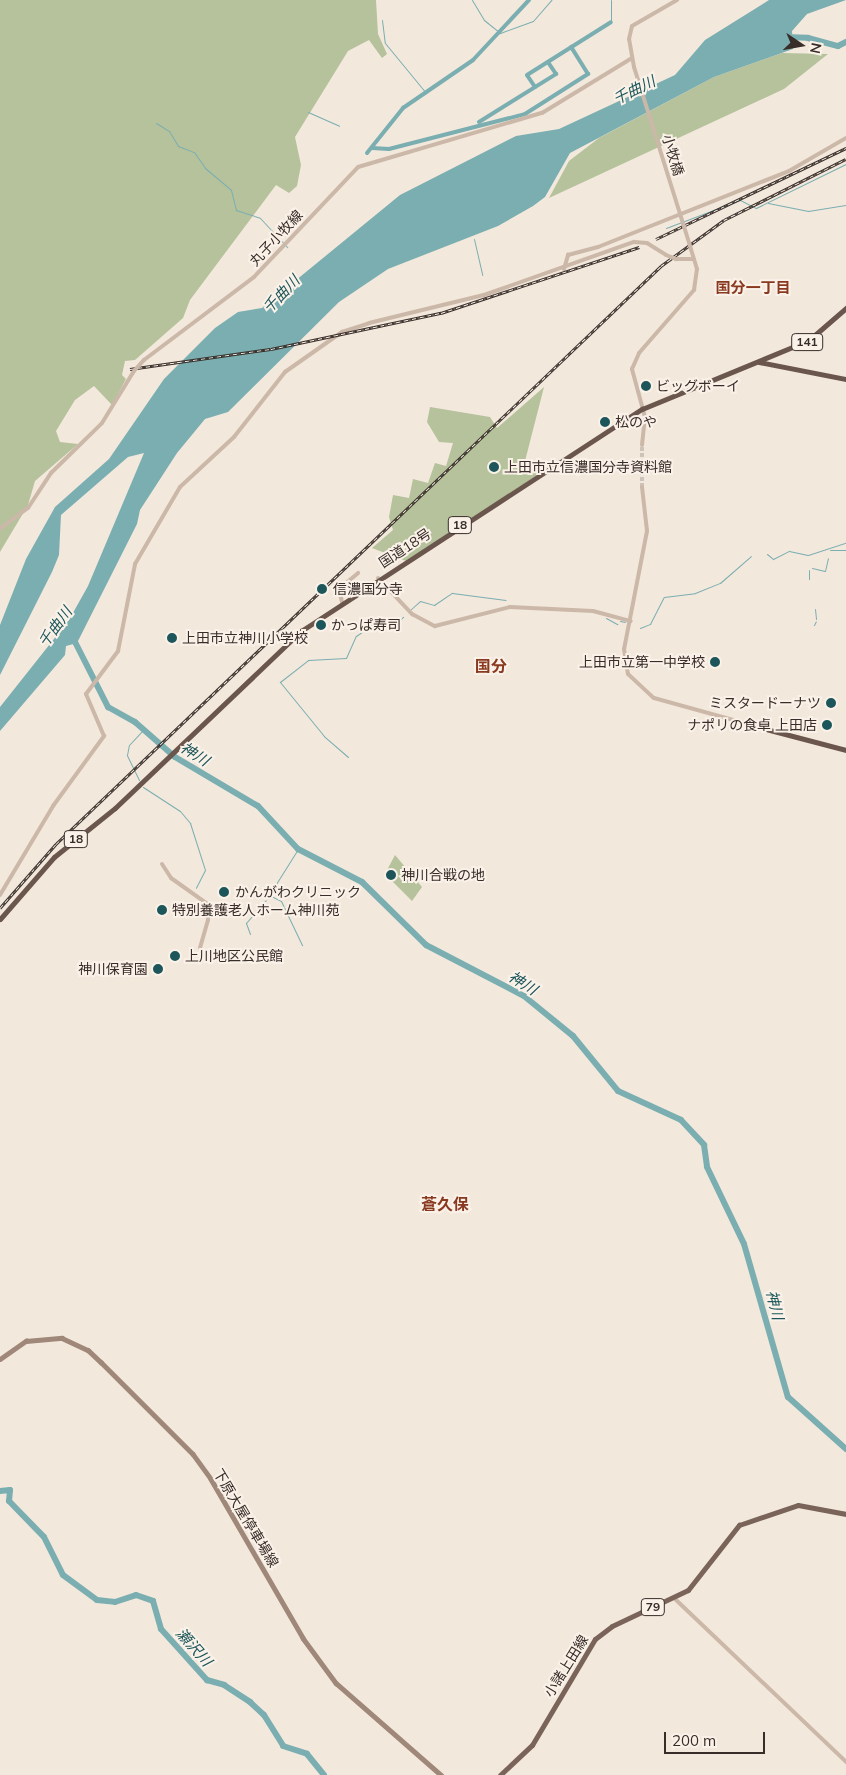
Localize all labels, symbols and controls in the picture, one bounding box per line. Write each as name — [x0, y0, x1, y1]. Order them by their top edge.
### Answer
north arrow — [776, 20, 826, 70]
text: N — [806, 41, 826, 55]
water label: 千曲川 — [610, 72, 658, 108]
street label: 小牧橋 — [659, 132, 687, 178]
street label: 丸子小牧線 — [246, 207, 306, 269]
water label: 千曲川 — [259, 272, 303, 316]
district label: 国分一丁目 — [716, 279, 790, 297]
road number: 141 — [791, 332, 823, 352]
place label: ビッグボーイ — [656, 378, 740, 394]
marker: ビッグボーイ — [640, 380, 652, 392]
place label: 松のや — [615, 414, 657, 430]
marker: 松のや — [599, 416, 611, 428]
place label: 上田市立信濃国分寺資料館 — [504, 459, 672, 475]
marker: 上田市立信濃国分寺資料館 — [488, 461, 500, 473]
road number: 18 — [448, 516, 472, 534]
street label: 国道18号 — [376, 525, 434, 571]
place label: 信濃国分寺 — [333, 581, 403, 597]
marker: 信濃国分寺 — [315, 582, 329, 596]
water label: 千曲川 — [34, 604, 76, 650]
place label: かっぱ寿司 — [331, 617, 401, 633]
marker: かっぱ寿司 — [315, 619, 327, 631]
place label: 上田市立神川小学校 — [182, 630, 308, 646]
marker: 上田市立神川小学校 — [166, 632, 178, 644]
place label: 上田市立第一中学校 — [579, 654, 705, 670]
district label: 国分 — [475, 656, 507, 676]
marker: 上田市立第一中学校 — [709, 656, 721, 668]
place label: ミスタードーナツ — [709, 695, 821, 711]
marker: ミスタードーナツ — [825, 697, 837, 709]
place label: ナポリの食卓 上田店 — [687, 717, 817, 733]
marker: ナポリの食卓 上田店 — [821, 719, 833, 731]
water label: 神川 — [178, 738, 212, 770]
road number: 18 — [64, 830, 88, 849]
place label: 神川合戦の地 — [401, 867, 485, 883]
marker: 神川合戦の地 — [385, 869, 397, 881]
place label: かんがわクリニック — [235, 884, 361, 900]
marker: かんがわクリニック — [217, 885, 231, 899]
place label: 特別養護老人ホーム神川苑 — [172, 902, 340, 918]
marker: 特別養護老人ホーム神川苑 — [156, 904, 168, 916]
place label: 上川地区公民館 — [185, 948, 283, 964]
marker: 上川地区公民館 — [169, 950, 181, 962]
place label: 神川保育園 — [78, 961, 148, 977]
marker: 神川保育園 — [152, 963, 164, 975]
water label: 神川 — [506, 967, 540, 999]
district label: 蒼久保 — [421, 1194, 469, 1214]
water label: 神川 — [763, 1288, 787, 1322]
street label: 下原大屋停車場線 — [210, 1466, 282, 1570]
road number: 79 — [640, 1598, 666, 1616]
water label: 瀬沢川 — [172, 1624, 216, 1670]
street label: 小諸上田線 — [540, 1632, 592, 1700]
scale bar — [666, 1722, 767, 1754]
text: 200 m — [672, 1731, 716, 1750]

